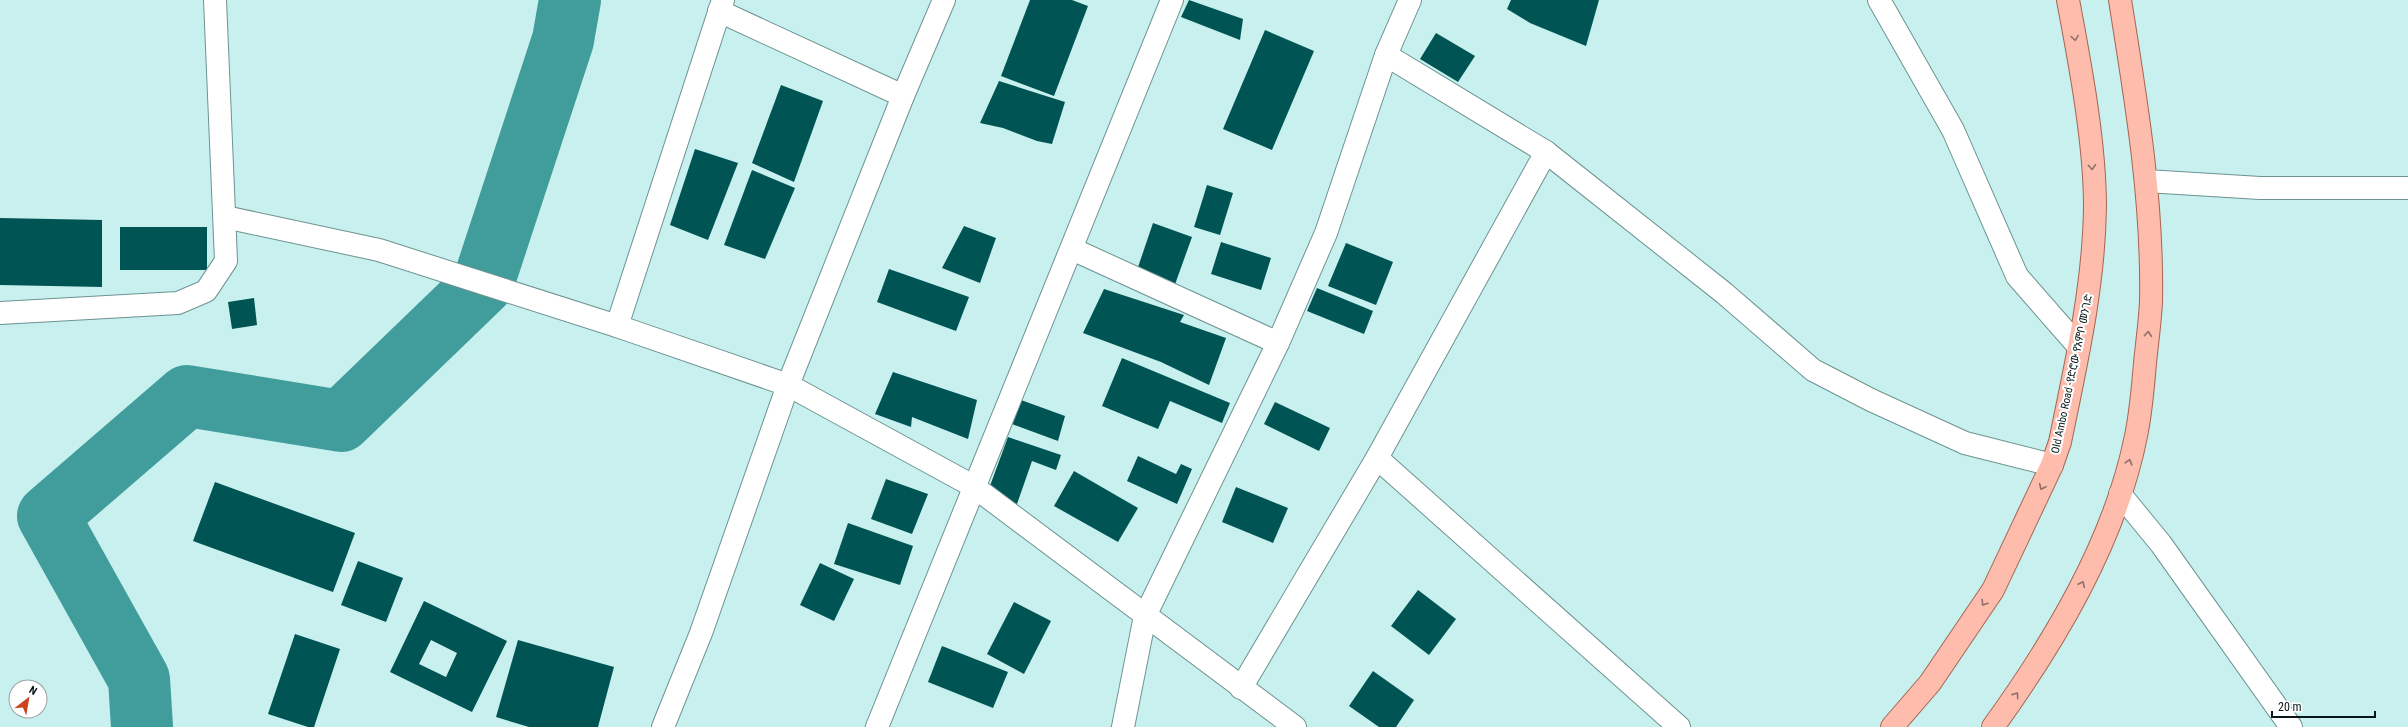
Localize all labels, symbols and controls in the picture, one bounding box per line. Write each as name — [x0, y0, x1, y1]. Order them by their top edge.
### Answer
one-way arrow — [2070, 35, 2079, 41]
one-way arrow — [2087, 164, 2096, 170]
street label: Old Ambo Road -የድሮው የአምቦ መንገድ — [2049, 293, 2095, 455]
one-way arrow — [2143, 331, 2152, 337]
one-way arrow — [2124, 459, 2133, 466]
one-way arrow — [2039, 482, 2047, 490]
one-way arrow — [2077, 580, 2085, 588]
one-way arrow — [1982, 599, 1989, 606]
north arrow — [8, 679, 48, 719]
text: N — [27, 684, 39, 698]
one-way arrow — [2011, 693, 2018, 700]
scale bar — [2272, 693, 2375, 719]
text: 20 m — [2278, 700, 2302, 714]

